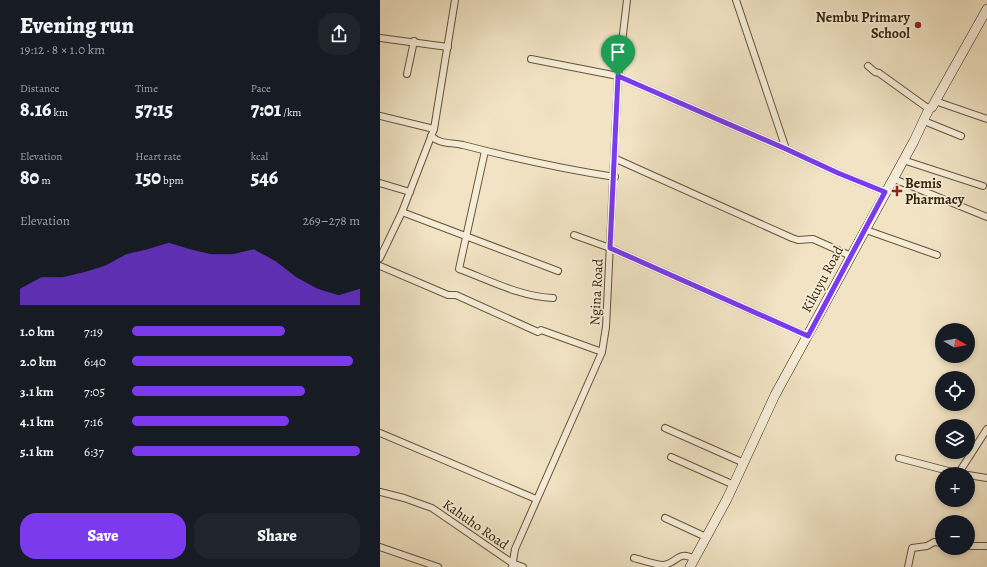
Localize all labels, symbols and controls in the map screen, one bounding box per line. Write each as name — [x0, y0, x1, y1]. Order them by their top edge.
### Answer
place label: Nembu Primary School — [816, 8, 910, 43]
text: Evening run — [20, 11, 134, 41]
button: share — [318, 13, 360, 55]
marker: Nembu Primary School — [913, 20, 923, 30]
pin — [601, 35, 635, 76]
text: 19:12 · 8 × 1.0 km — [20, 41, 105, 58]
icon: arrive — [607, 41, 629, 63]
text: Distance — [20, 81, 59, 96]
text: Time — [135, 81, 158, 96]
text: Pace — [251, 81, 271, 96]
text: 8.16 — [20, 96, 51, 123]
text: 57:15 — [135, 96, 173, 123]
text: 7:01 — [251, 96, 281, 123]
text: km — [51, 105, 68, 120]
text: /km — [281, 105, 302, 120]
text: Elevation — [20, 149, 62, 164]
text: Heart rate — [135, 149, 181, 164]
text: kcal — [251, 149, 268, 164]
text: 80 — [20, 164, 39, 191]
text: 150 — [135, 164, 161, 191]
text: 546 — [251, 164, 278, 191]
text: m — [39, 173, 51, 188]
text: bpm — [161, 173, 184, 188]
place label: Bemis Pharmacy — [905, 174, 965, 209]
marker: Bemis Pharmacy — [892, 186, 902, 196]
text: Elevation — [20, 212, 70, 229]
text: 269–278 m — [303, 212, 360, 229]
street label: Kikuyu Road — [797, 242, 848, 316]
street label: Ngina Road — [585, 258, 608, 326]
text: 1.0 km — [20, 323, 55, 340]
text: 7:19 — [84, 323, 103, 340]
north arrow — [935, 323, 975, 363]
map controls — [935, 323, 975, 555]
text: 2.0 km — [20, 353, 56, 370]
text: 6:40 — [84, 353, 106, 370]
button: locate — [935, 371, 975, 411]
text: 3.1 km — [20, 383, 54, 400]
text: 7:05 — [84, 383, 105, 400]
text: 4.1 km — [20, 413, 54, 430]
text: 7:16 — [84, 413, 103, 430]
button: layers — [935, 419, 975, 459]
text: 5.1 km — [20, 443, 54, 460]
text: 6:37 — [84, 443, 104, 460]
button: + — [935, 467, 975, 507]
street label: Kahuho Road — [439, 495, 513, 554]
button: Save — [20, 513, 186, 559]
button: Share — [194, 513, 360, 559]
button: − — [935, 515, 975, 555]

